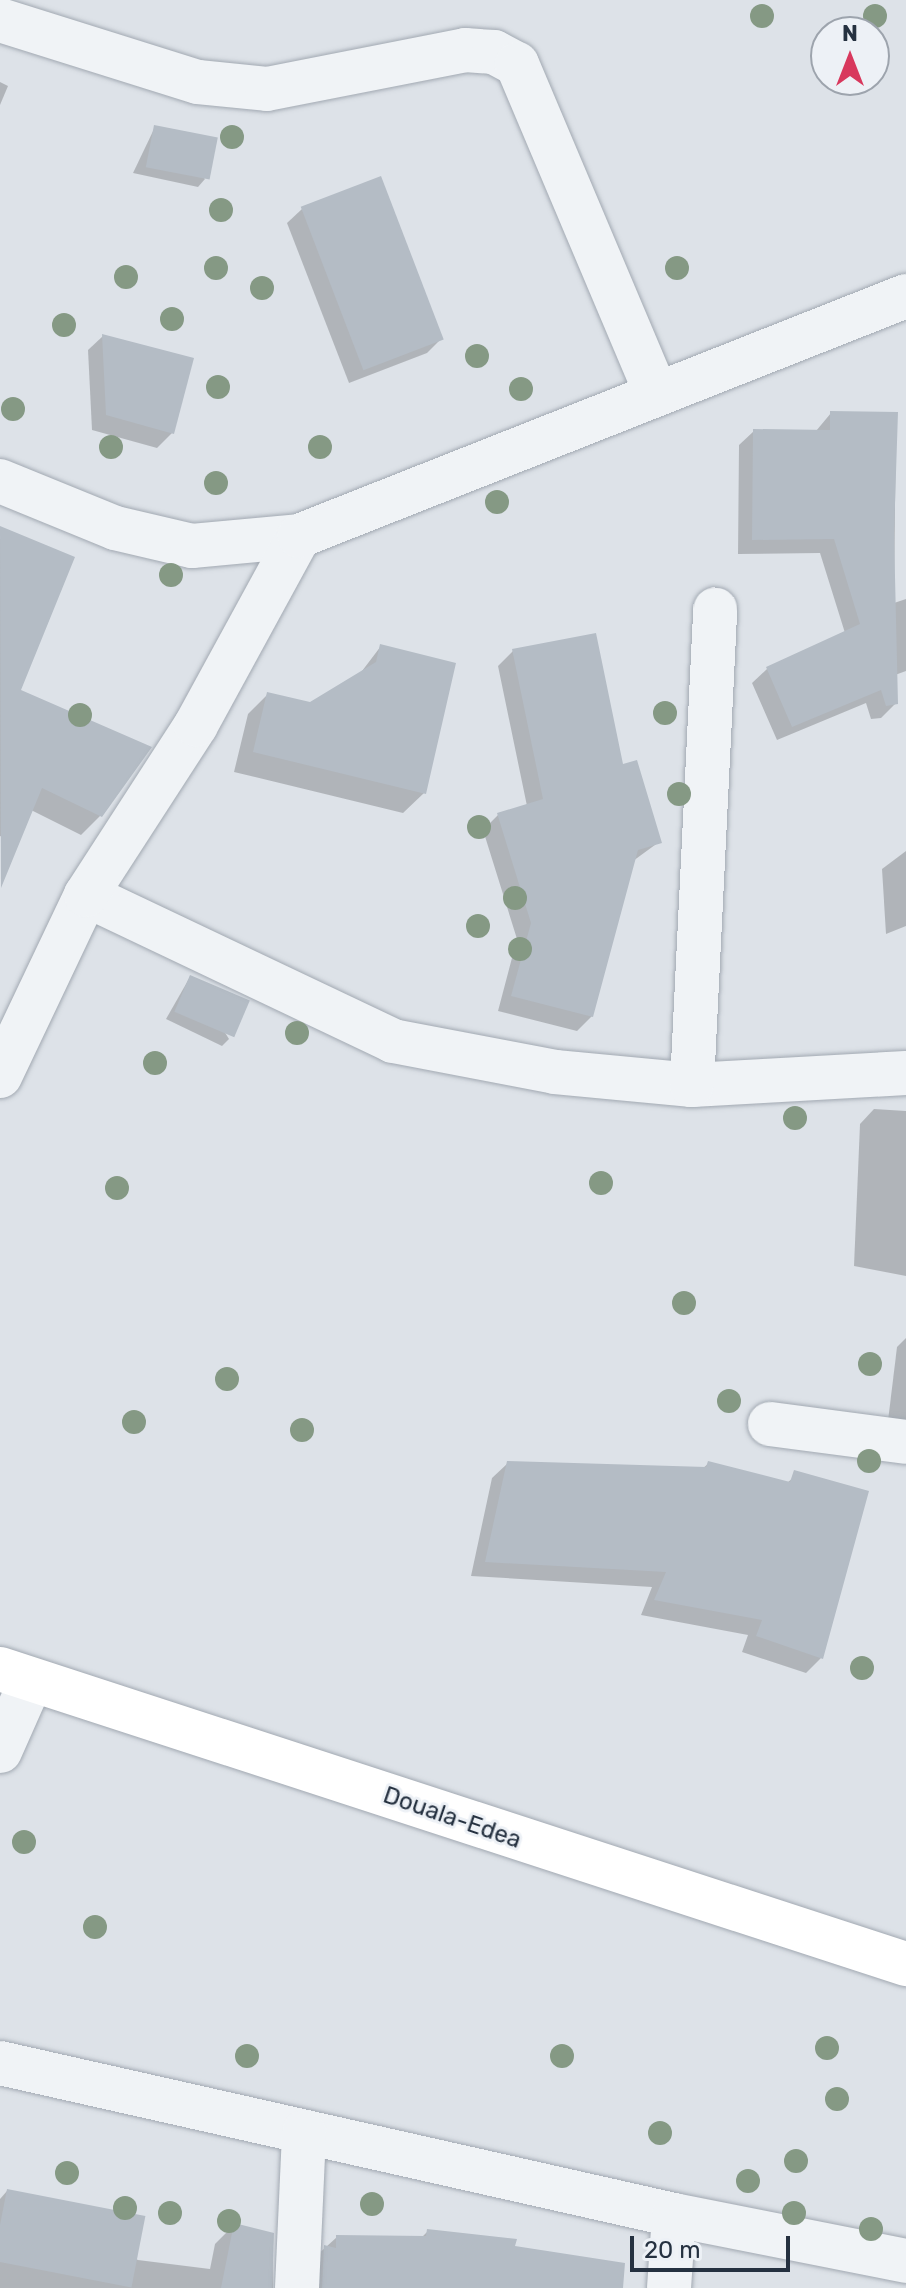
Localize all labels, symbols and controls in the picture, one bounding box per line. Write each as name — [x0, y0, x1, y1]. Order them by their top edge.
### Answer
north arrow — [810, 16, 890, 96]
text: N — [842, 20, 858, 47]
street label: Douala-Edea — [379, 1781, 525, 1855]
scale bar — [634, 2220, 794, 2270]
text: 20 m — [644, 2236, 701, 2264]

